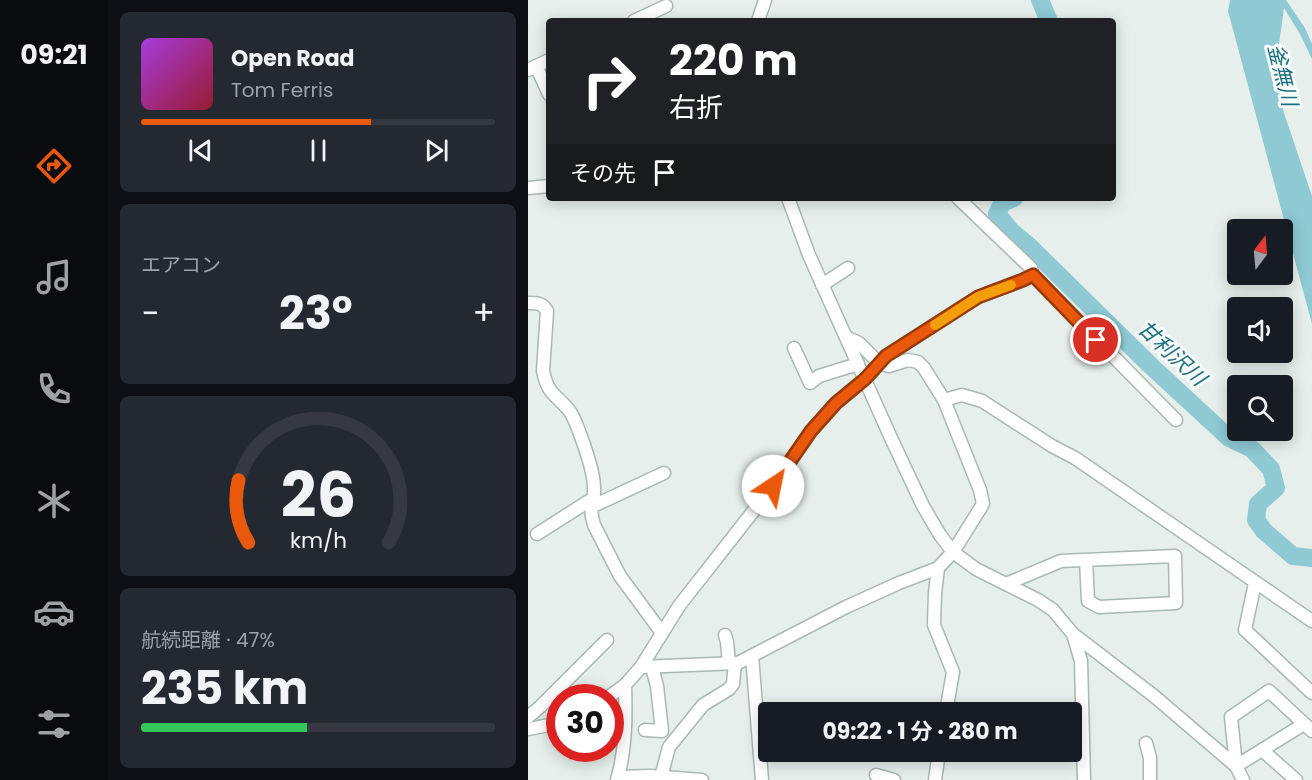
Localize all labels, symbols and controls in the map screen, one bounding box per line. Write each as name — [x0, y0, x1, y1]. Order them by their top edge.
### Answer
text: 220 m — [669, 31, 798, 90]
text: 09:21 — [20, 36, 88, 73]
water label: 釜無川 — [1261, 41, 1305, 111]
icon: right — [570, 42, 648, 120]
text: Open Road — [231, 43, 355, 74]
text: Tom Ferris — [231, 76, 333, 104]
text: 右折 — [669, 89, 723, 126]
icon: previous — [184, 134, 217, 167]
icon: pause — [302, 134, 335, 167]
icon: next — [420, 134, 453, 167]
icon: directions — [33, 145, 75, 187]
icon: arrive — [648, 156, 681, 189]
text: その先 — [570, 158, 636, 189]
north arrow — [1227, 219, 1293, 285]
map controls — [1227, 219, 1293, 441]
text: エアコン — [141, 251, 221, 279]
icon: music — [33, 256, 75, 298]
text: 23° — [279, 282, 353, 345]
text: − — [141, 290, 159, 337]
text: + — [472, 290, 495, 337]
button: sound — [1227, 297, 1293, 363]
pin — [1070, 314, 1121, 365]
water label: 甘利沢川 — [1131, 314, 1214, 394]
icon: arrive — [1079, 323, 1112, 356]
icon: phone — [33, 368, 75, 410]
button: search — [1227, 375, 1293, 441]
text: 26 — [280, 451, 356, 539]
position arrow — [741, 454, 805, 518]
icon: climate — [33, 480, 75, 522]
text: km/h — [289, 525, 347, 556]
icon: car — [33, 591, 75, 633]
text: 航続距離 · 47% — [141, 626, 275, 654]
text: 235 km — [141, 657, 308, 720]
speed limit sign: 30 — [546, 684, 624, 762]
icon: filters — [33, 703, 75, 745]
text: 09:22 · 1 分 · 280 m — [822, 716, 1018, 747]

